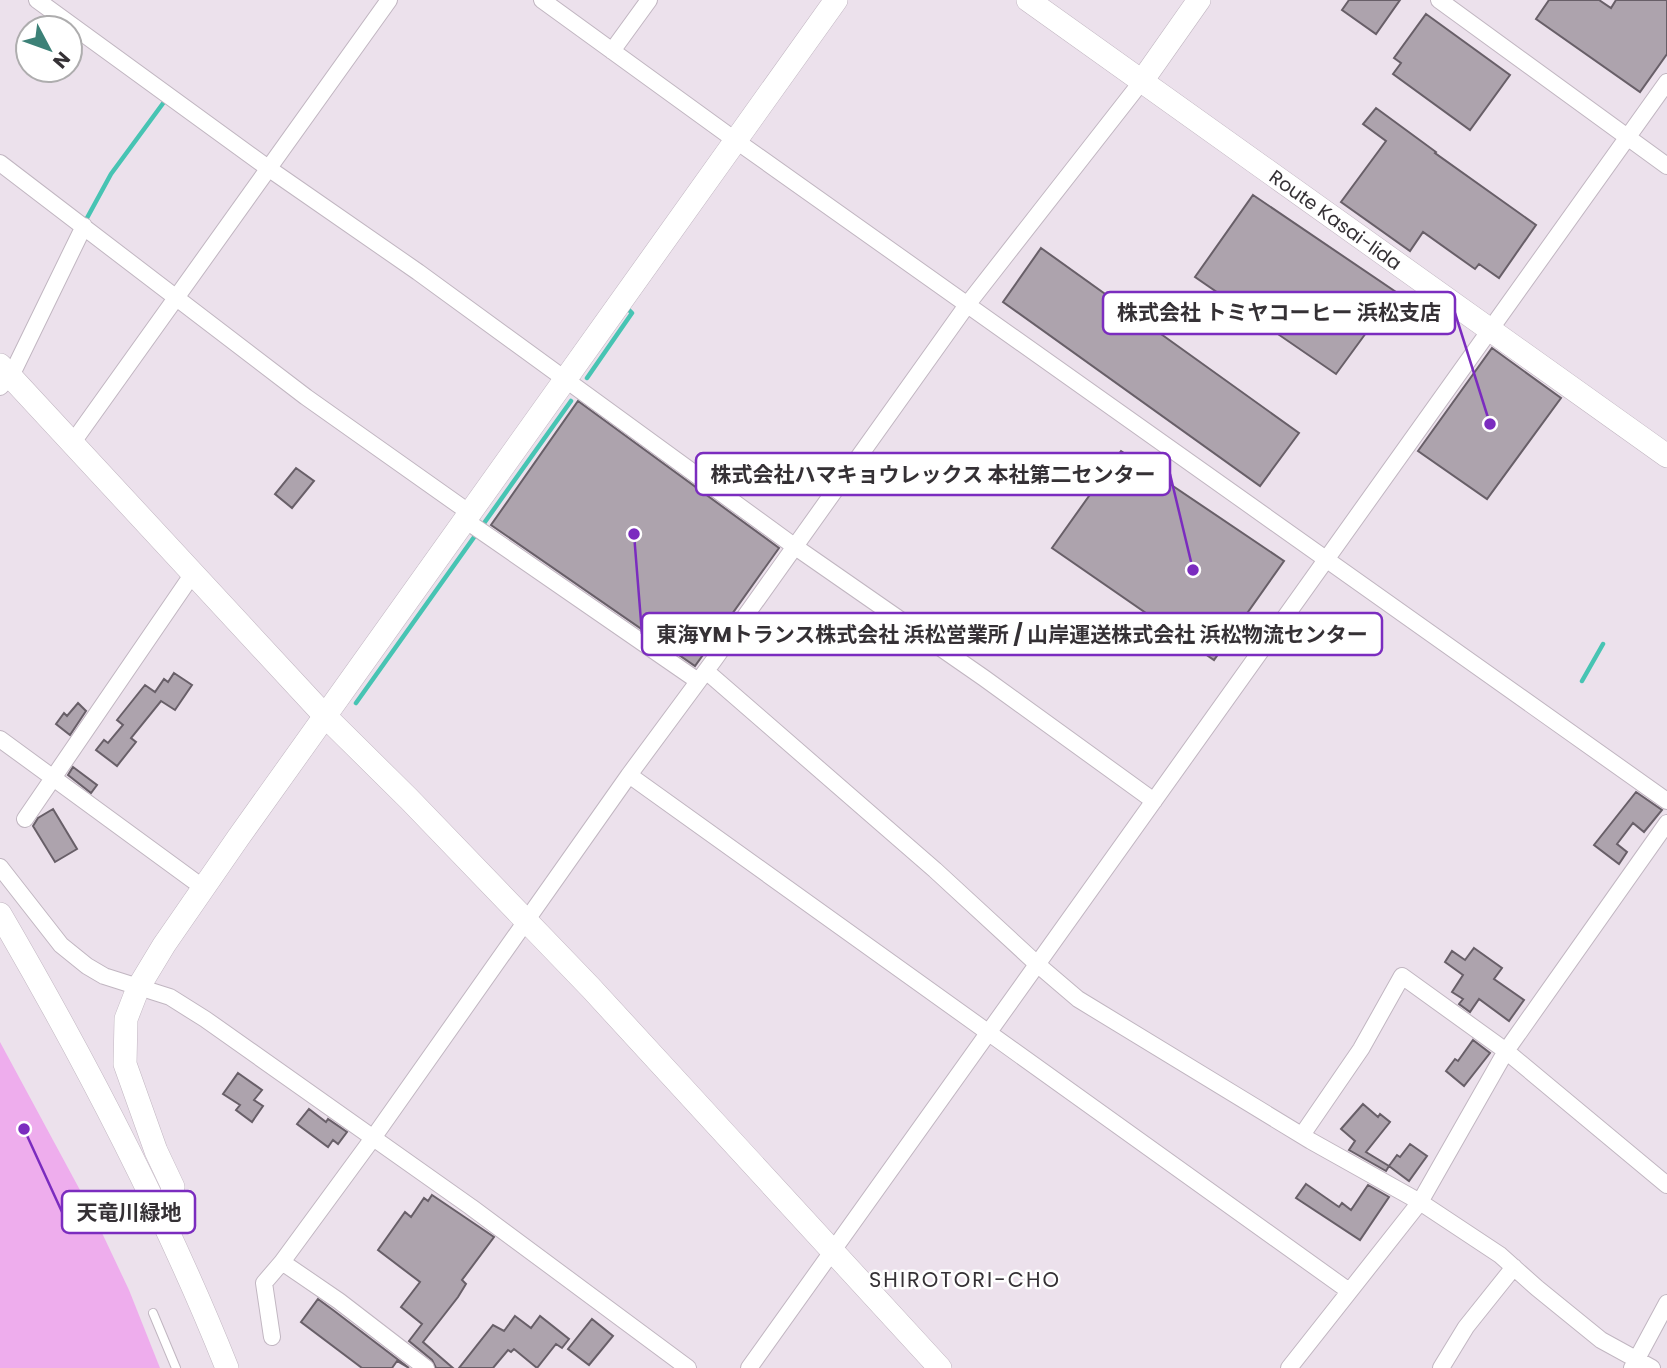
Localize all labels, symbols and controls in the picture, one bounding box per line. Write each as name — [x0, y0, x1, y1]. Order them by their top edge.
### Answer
north arrow — [14, 14, 84, 84]
text: N — [47, 46, 76, 74]
street label: Route Kasai-Iida — [1264, 163, 1407, 276]
callout: 株式会社 トミヤコーヒー 浜松支店 — [1103, 292, 1455, 334]
text: 株式会社 トミヤコーヒー 浜松支店 — [1117, 298, 1441, 327]
callout: 株式会社ハマキョウレックス 本社第二センター — [696, 453, 1170, 495]
text: 株式会社ハマキョウレックス 本社第二センター — [711, 460, 1155, 489]
callout: 東海YMトランス株式会社 浜松営業所 / 山岸運送株式会社 浜松物流センター — [642, 613, 1382, 655]
text: 東海YMトランス株式会社 浜松営業所 / 山岸運送株式会社 浜松物流センター — [656, 620, 1368, 649]
callout: 天竜川緑地 — [62, 1191, 195, 1233]
text: 天竜川緑地 — [77, 1198, 182, 1227]
district label: SHIROTORI-CHO — [869, 1265, 1061, 1294]

